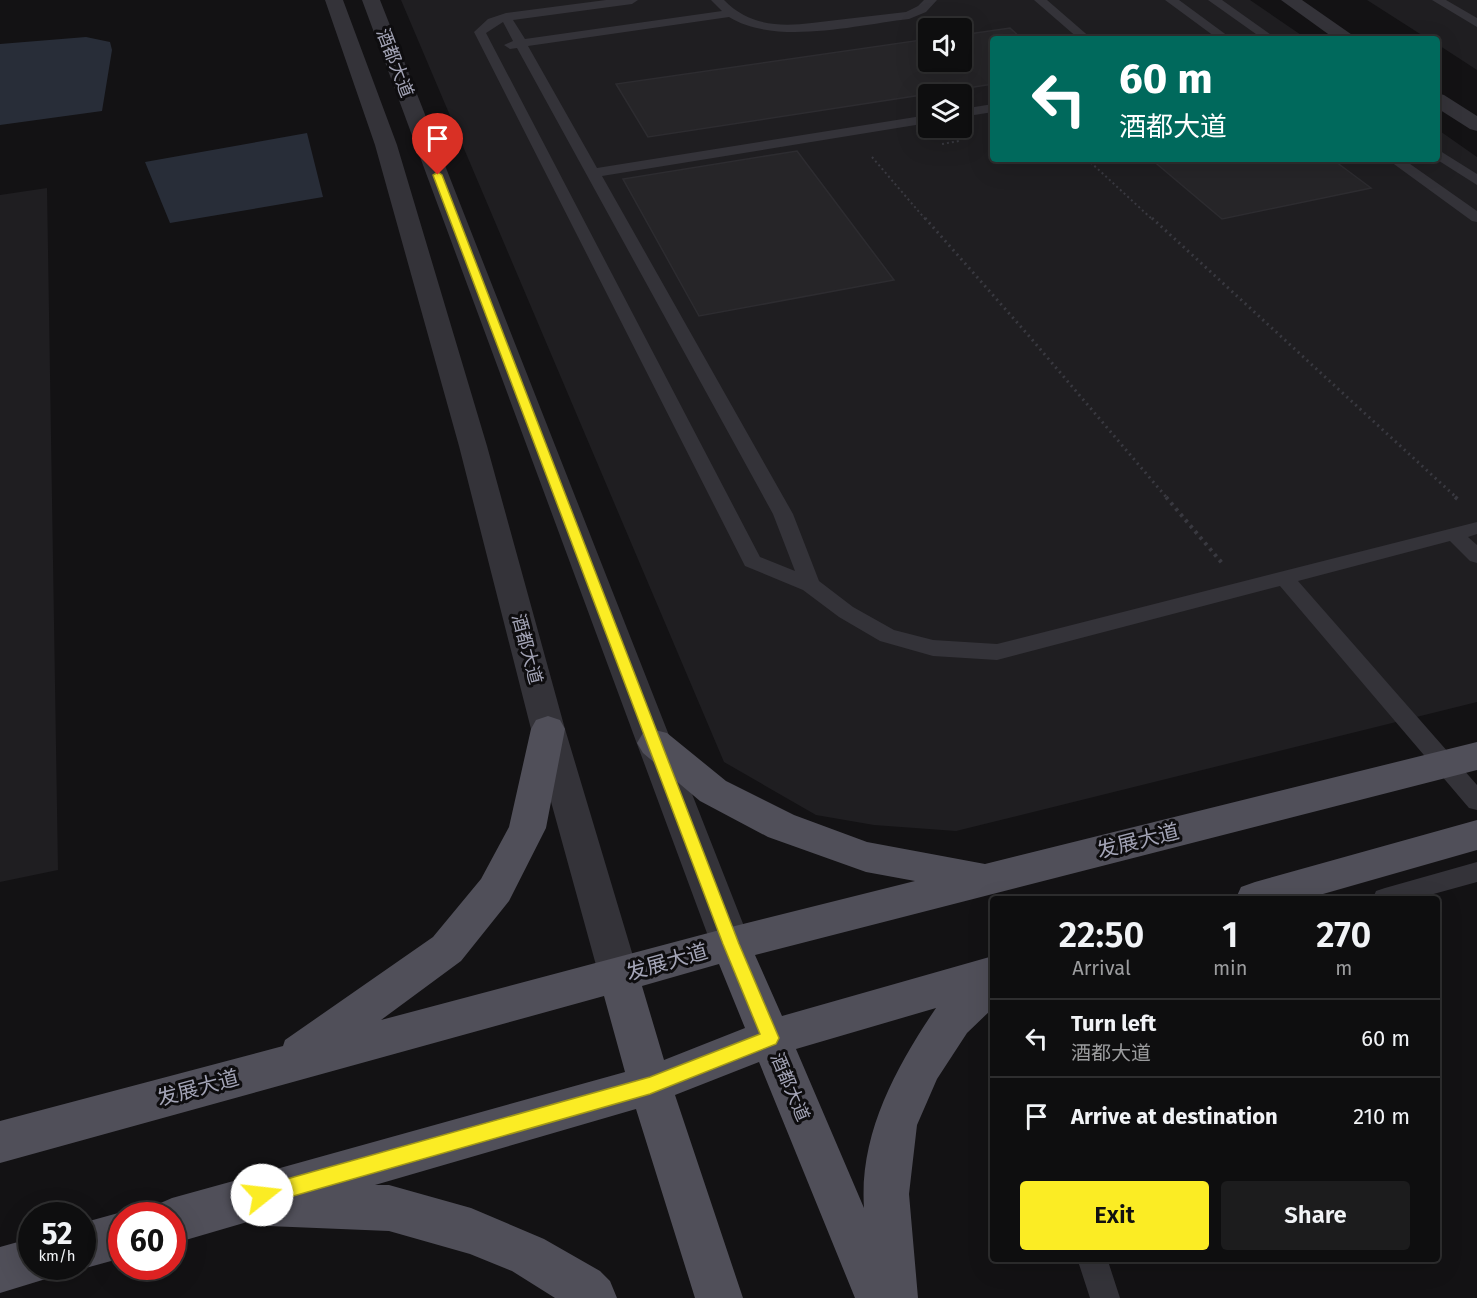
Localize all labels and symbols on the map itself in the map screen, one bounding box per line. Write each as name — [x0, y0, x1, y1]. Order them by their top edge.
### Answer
street label: 酒都大道 — [372, 25, 418, 101]
pin — [412, 113, 463, 175]
street label: 酒都大道 — [507, 611, 547, 687]
street label: 发展大道 — [1094, 818, 1182, 864]
street label: 发展大道 — [623, 938, 711, 986]
street label: 酒都大道 — [766, 1050, 814, 1124]
street label: 发展大道 — [154, 1065, 242, 1111]
position arrow — [230, 1163, 294, 1227]
speed limit sign: 60 — [108, 1202, 186, 1280]

